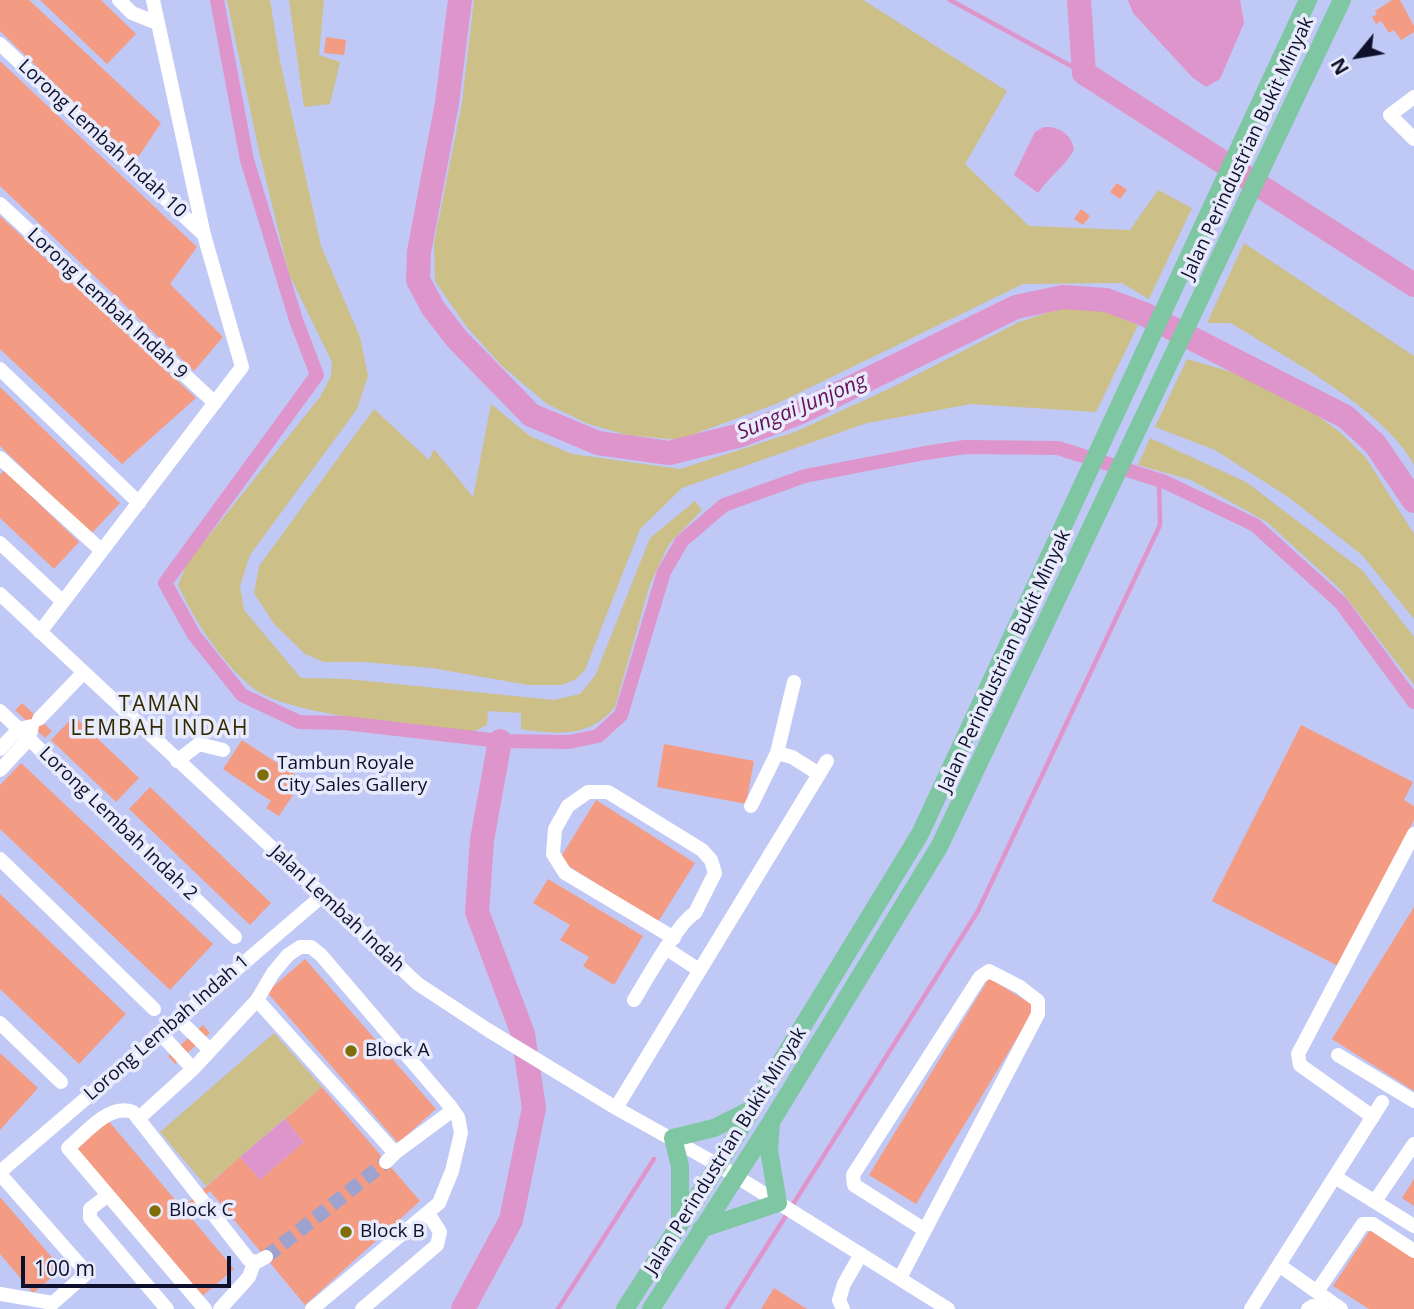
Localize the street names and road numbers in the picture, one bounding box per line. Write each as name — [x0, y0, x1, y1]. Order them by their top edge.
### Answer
street label: Jalan Perindustrian Bukit Minyak — [1177, 13, 1319, 283]
street label: Lorong Lembah Indah 10 — [13, 55, 191, 223]
street label: Lorong Lembah Indah 9 — [22, 224, 192, 384]
street label: Jalan Perindustrian Bukit Minyak — [934, 526, 1076, 796]
street label: Lorong Lembah Indah 2 — [34, 743, 202, 905]
street label: Jalan Lembah Indah — [265, 841, 409, 977]
street label: Lorong Lembah Indah 1 — [80, 950, 254, 1106]
street label: Jalan Perindustrian Bukit Minyak — [640, 1023, 812, 1279]

